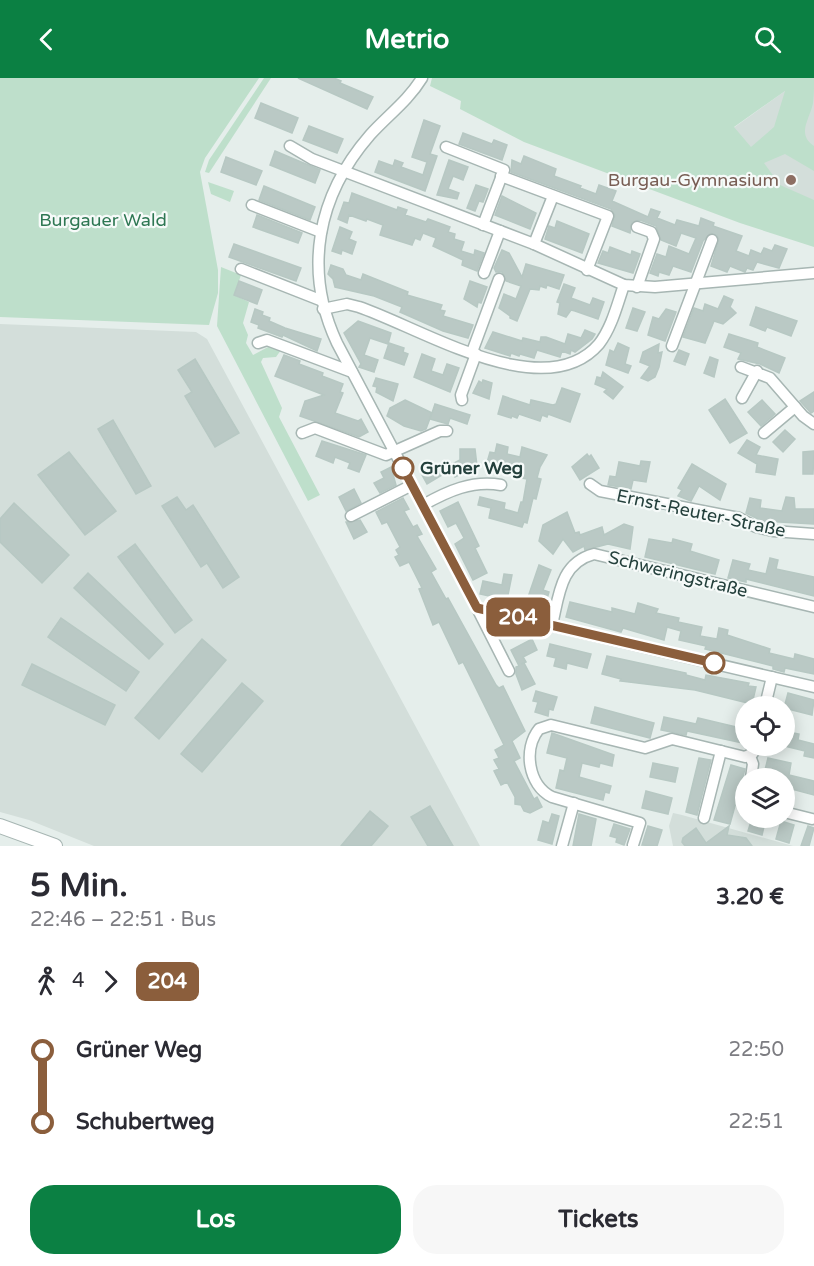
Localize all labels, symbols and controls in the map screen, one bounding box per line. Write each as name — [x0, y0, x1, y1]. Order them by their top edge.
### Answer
icon: back — [30, 23, 63, 56]
text: Metrio — [365, 23, 449, 56]
icon: search — [751, 23, 784, 56]
place label: Burgau-Gymnasium — [608, 169, 779, 191]
marker: Burgau-Gymnasium — [784, 173, 798, 187]
park label: Burgauer Wald — [39, 209, 167, 231]
marker: Grüner Weg — [392, 457, 414, 479]
place label: Grüner Weg — [420, 457, 523, 479]
street label: Ernst-Reuter-Straße — [614, 484, 788, 542]
street label: Schweringstraße — [606, 546, 750, 602]
line badge: 204 — [484, 598, 552, 636]
text: 204 — [498, 605, 538, 630]
unlabelled marker — [703, 652, 725, 674]
map controls — [735, 696, 795, 828]
button: locate — [735, 696, 795, 756]
button: layers — [735, 768, 795, 828]
text: 5 Min. — [30, 866, 128, 905]
text: 3.20 € — [716, 884, 784, 910]
text: 22:46 – 22:51 · Bus — [30, 908, 216, 932]
icon: walk — [30, 965, 63, 998]
icon: forward — [94, 965, 127, 998]
text: 4 — [72, 969, 85, 993]
text: 204 — [148, 969, 187, 994]
text: Grüner Weg — [76, 1037, 202, 1063]
text: 22:50 — [729, 1038, 784, 1062]
text: Schubertweg — [76, 1109, 215, 1135]
text: 22:51 — [729, 1110, 784, 1134]
button: Los — [30, 1185, 401, 1254]
button: Tickets — [413, 1185, 784, 1254]

